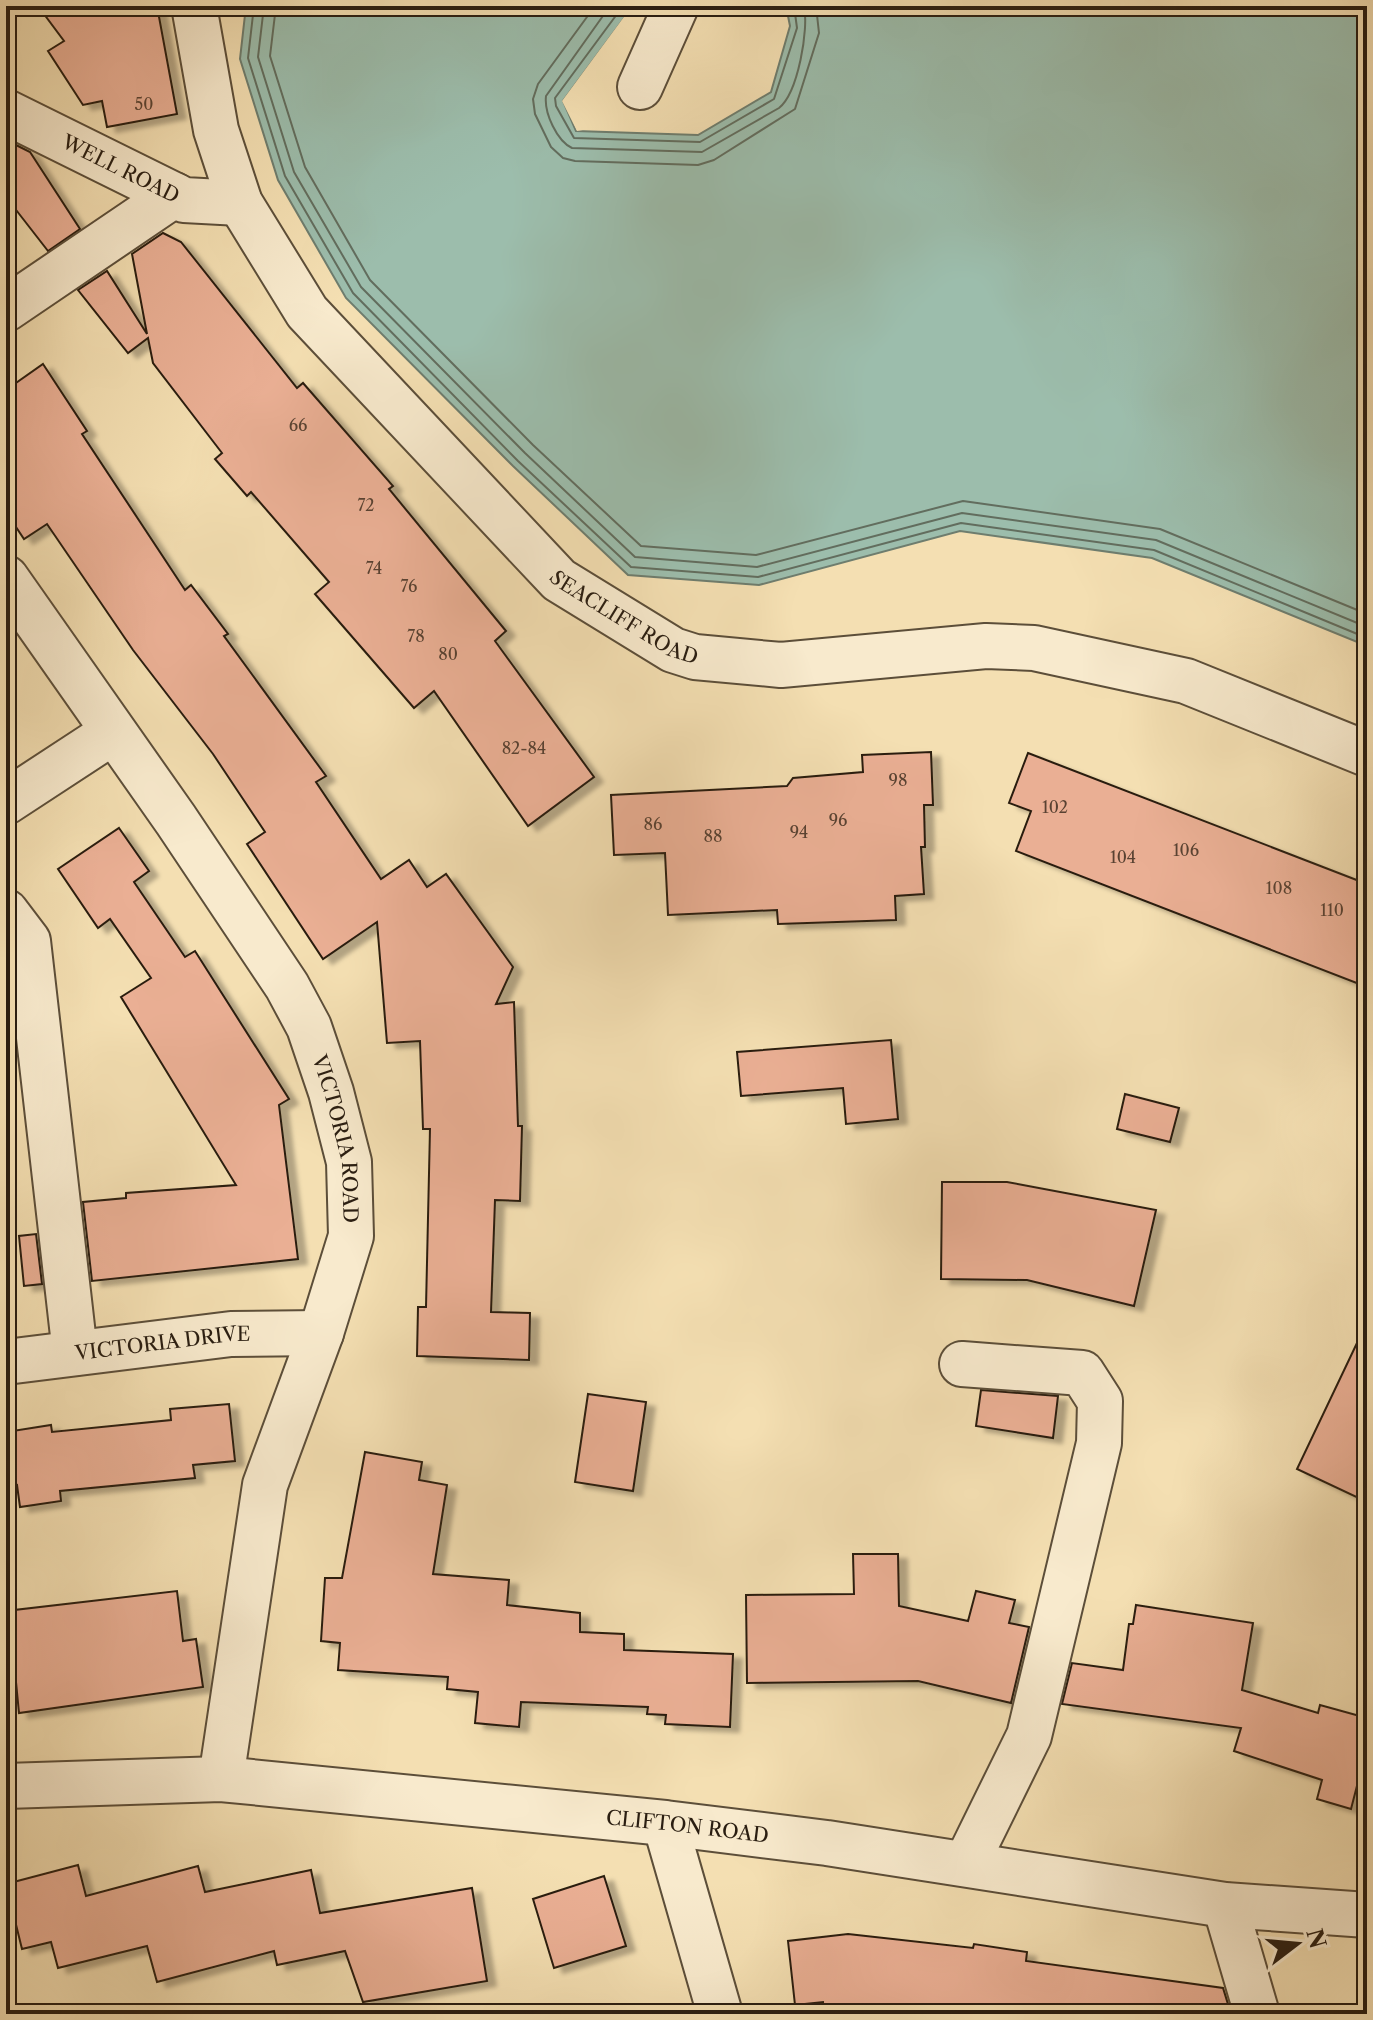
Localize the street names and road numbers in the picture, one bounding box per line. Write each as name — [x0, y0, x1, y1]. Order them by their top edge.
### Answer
street label: WELL ROAD — [57, 129, 184, 208]
street label: SEACLIFF ROAD — [544, 565, 701, 669]
street label: VICTORIA ROAD — [307, 1051, 363, 1223]
street label: VICTORIA DRIVE — [73, 1321, 251, 1365]
street label: CLIFTON ROAD — [605, 1805, 770, 1848]

